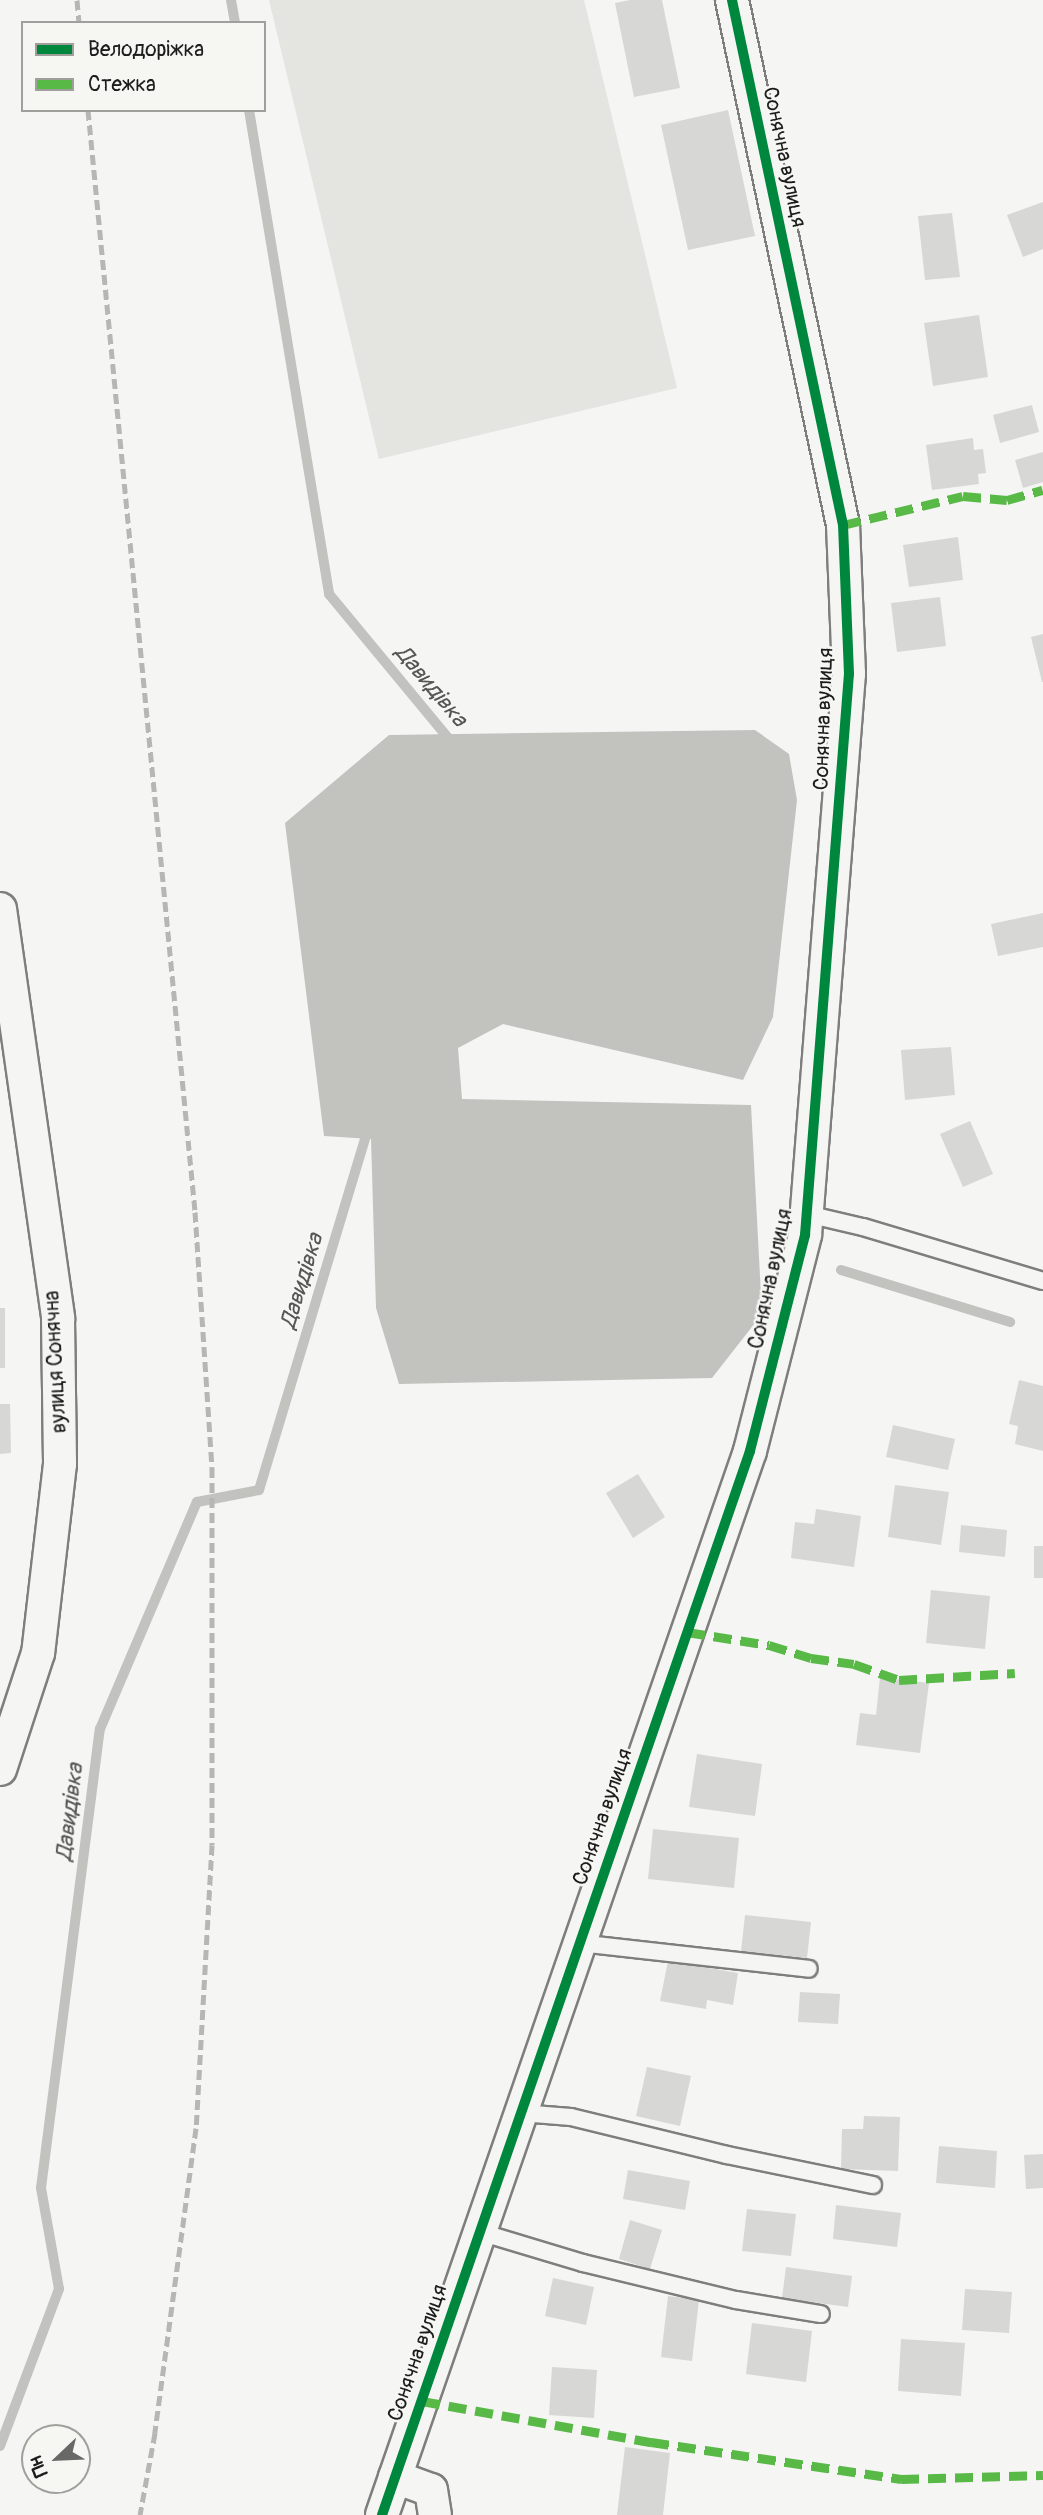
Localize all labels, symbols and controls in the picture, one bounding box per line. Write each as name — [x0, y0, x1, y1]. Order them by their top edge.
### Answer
legend — [21, 21, 266, 112]
text: Велодоріжка — [88, 36, 204, 63]
text: Стежка — [88, 71, 156, 98]
street label: Сонячна вулиця — [757, 85, 811, 229]
water label: Давидівка — [389, 640, 473, 732]
street label: Сонячна вулиця — [809, 647, 839, 791]
street label: Сонячна вулиця — [744, 1207, 798, 1351]
water label: Давидівка — [275, 1230, 329, 1332]
street label: вулиця Сонячна — [40, 1290, 72, 1434]
street label: Сонячна вулиця — [568, 1745, 638, 1889]
water label: Давидівка — [50, 1762, 90, 1862]
street label: Сонячна вулиця — [383, 2281, 453, 2425]
north arrow — [21, 2424, 91, 2494]
text: Пн — [23, 2452, 54, 2481]

